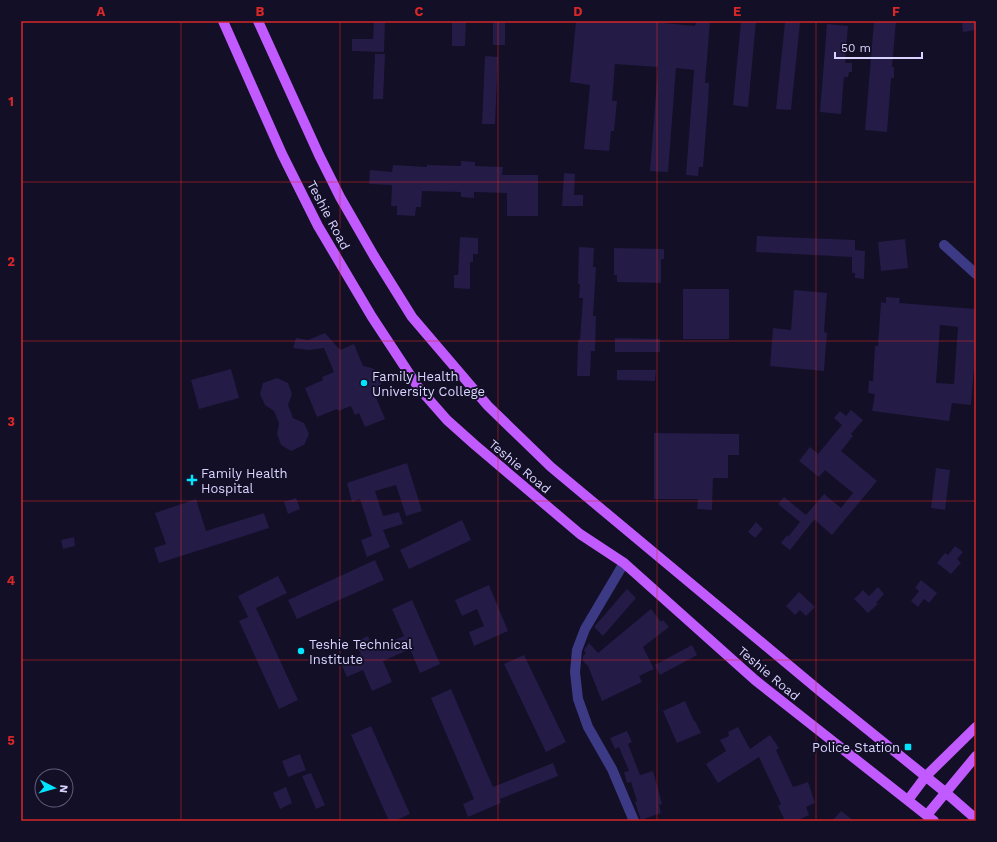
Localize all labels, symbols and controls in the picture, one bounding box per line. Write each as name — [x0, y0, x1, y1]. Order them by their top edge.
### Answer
text: A — [97, 4, 106, 19]
text: B — [256, 4, 265, 19]
text: C — [415, 4, 424, 19]
text: D — [573, 4, 583, 19]
text: E — [733, 4, 741, 19]
text: F — [892, 4, 900, 19]
scale bar — [835, 34, 922, 60]
text: 50 m — [841, 41, 871, 55]
text: 1 — [8, 94, 14, 109]
street label: Teshie Road — [304, 178, 353, 252]
text: 2 — [7, 254, 15, 269]
place label: Family Health University College — [372, 369, 485, 399]
marker: Family Health University College — [359, 378, 369, 388]
text: 3 — [7, 414, 15, 429]
street label: Teshie Road — [486, 436, 554, 497]
place label: Family Health Hospital — [201, 466, 287, 496]
marker: Family Health Hospital — [186, 474, 198, 486]
text: 4 — [7, 573, 16, 588]
place label: Teshie Technical Institute — [309, 637, 412, 667]
street label: Teshie Road — [735, 643, 803, 704]
marker: Teshie Technical Institute — [296, 646, 306, 656]
text: 5 — [7, 733, 15, 748]
place label: Police Station — [812, 740, 900, 755]
marker: Police Station — [903, 742, 913, 752]
north arrow — [34, 768, 74, 808]
text: N — [57, 784, 70, 794]

